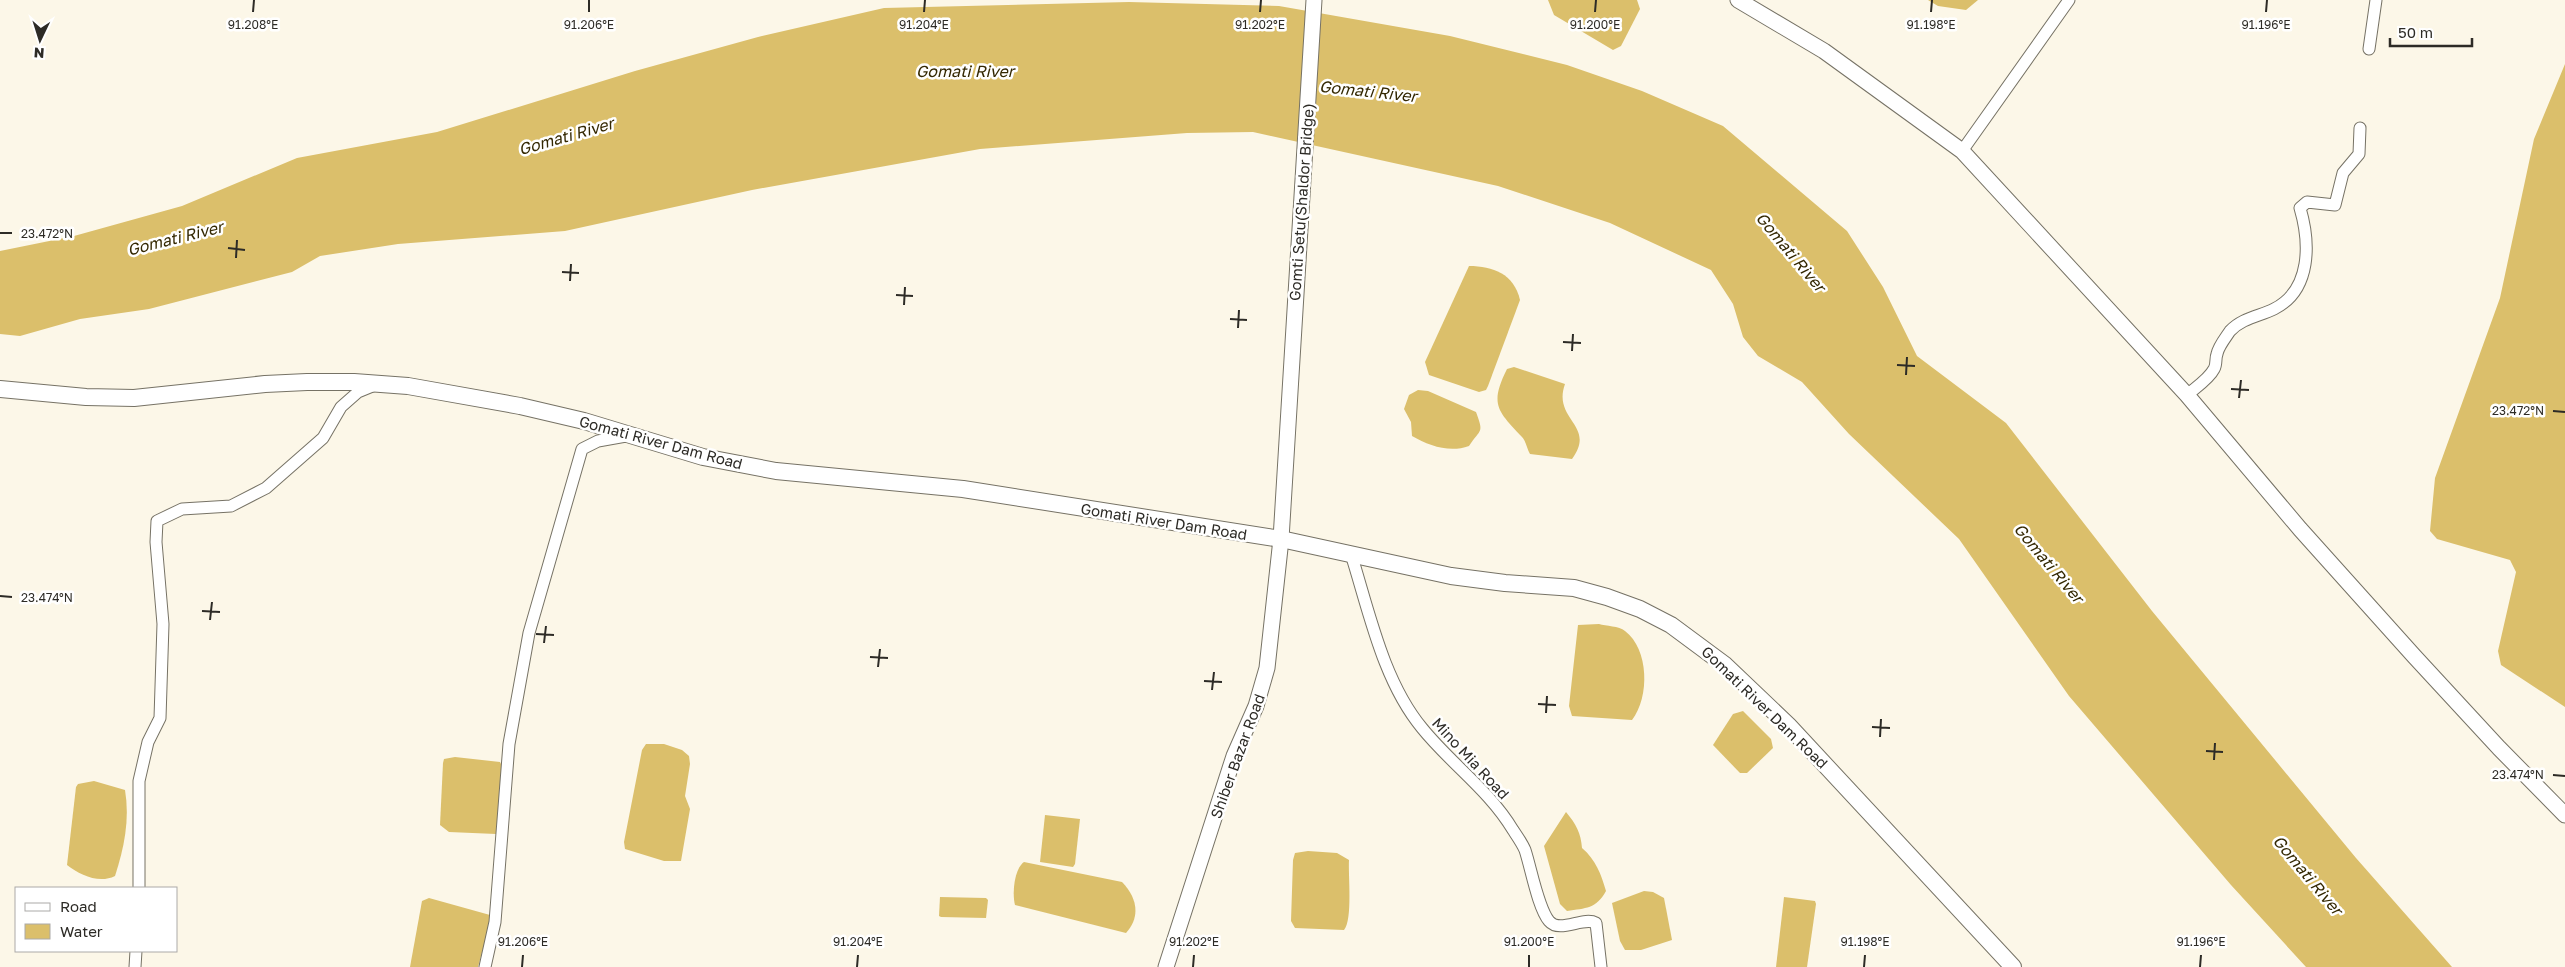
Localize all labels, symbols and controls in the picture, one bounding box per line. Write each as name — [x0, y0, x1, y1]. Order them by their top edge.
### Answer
north arrow — [15, 15, 65, 65]
scale bar — [2390, 15, 2472, 47]
text: 91.208°E — [228, 17, 278, 32]
text: 91.206°E — [564, 17, 614, 32]
text: 91.204°E — [899, 17, 949, 32]
text: 91.202°E — [1235, 17, 1285, 32]
text: 91.200°E — [1570, 17, 1620, 32]
text: 91.198°E — [1906, 17, 1956, 32]
text: 91.196°E — [2241, 17, 2291, 32]
text: 50 m — [2398, 23, 2433, 41]
text: N — [33, 45, 45, 62]
water label: Gomati River — [916, 61, 1017, 81]
water label: Gomati River — [1318, 76, 1420, 106]
street label: Gomti Setu(Shaldor Bridge) — [1285, 103, 1317, 301]
water label: Gomati River — [516, 112, 618, 159]
water label: Gomati River — [1752, 208, 1832, 298]
water label: Gomati River — [125, 216, 228, 260]
text: 23.472°N — [21, 226, 73, 241]
text: 23.472°N — [2492, 403, 2544, 418]
street label: Gomati River Dam Road — [577, 412, 745, 472]
street label: Gomati River Dam Road — [1079, 499, 1249, 543]
water label: Gomati River — [2010, 519, 2090, 609]
text: 23.474°N — [21, 590, 73, 605]
street label: Gomati River Dam Road — [1698, 642, 1832, 772]
street label: Shiber Bazar Road — [1206, 691, 1268, 821]
street label: Mino Mia Road — [1429, 714, 1513, 802]
text: 23.474°N — [2492, 767, 2544, 782]
water label: Gomati River — [2269, 831, 2349, 921]
legend — [15, 887, 178, 952]
text: Road — [60, 897, 97, 915]
text: Water — [60, 922, 103, 940]
text: 91.206°E — [498, 934, 548, 949]
text: 91.204°E — [833, 934, 883, 949]
text: 91.202°E — [1169, 934, 1219, 949]
text: 91.200°E — [1504, 934, 1554, 949]
text: 91.198°E — [1840, 934, 1890, 949]
text: 91.196°E — [2176, 934, 2226, 949]

